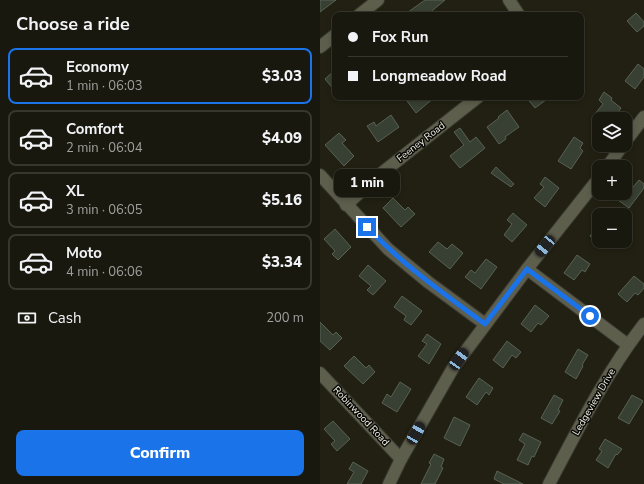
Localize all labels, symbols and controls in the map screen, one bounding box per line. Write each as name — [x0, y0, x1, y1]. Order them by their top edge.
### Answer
text: Choose a ride — [16, 12, 130, 36]
text: Fox Run — [372, 27, 429, 47]
text: Economy — [66, 57, 129, 77]
icon: car — [18, 58, 54, 94]
text: $3.03 — [262, 66, 302, 86]
text: Longmeadow Road — [372, 66, 507, 86]
text: 1 min · 06:03 — [66, 77, 142, 95]
map controls — [592, 112, 632, 248]
button: layers — [592, 112, 632, 152]
text: Comfort — [66, 119, 123, 139]
street label: Feeney Road — [394, 119, 448, 165]
icon: car — [18, 120, 54, 156]
text: $4.09 — [262, 128, 302, 148]
text: 2 min · 06:04 — [66, 139, 142, 157]
button: + — [592, 160, 632, 200]
callout: 1 min — [334, 169, 400, 197]
text: 1 min — [350, 174, 384, 192]
text: XL — [66, 181, 85, 201]
icon: car — [18, 182, 54, 218]
text: $5.16 — [262, 190, 302, 210]
text: 3 min · 06:05 — [66, 201, 142, 219]
button: − — [592, 208, 632, 248]
route end — [358, 218, 376, 236]
car — [533, 233, 557, 259]
text: Moto — [66, 243, 102, 263]
icon: car — [18, 244, 54, 280]
text: $3.34 — [262, 252, 302, 272]
text: 4 min · 06:06 — [66, 263, 142, 281]
icon: cash — [16, 307, 38, 329]
route start — [581, 307, 599, 325]
text: Cash — [48, 308, 82, 328]
text: 200 m — [266, 309, 304, 327]
car — [447, 346, 471, 372]
street label: Ledgeview Drive — [569, 366, 619, 438]
street label: Robinwood Road — [330, 383, 393, 449]
car — [405, 420, 427, 446]
button: Confirm — [16, 430, 304, 476]

